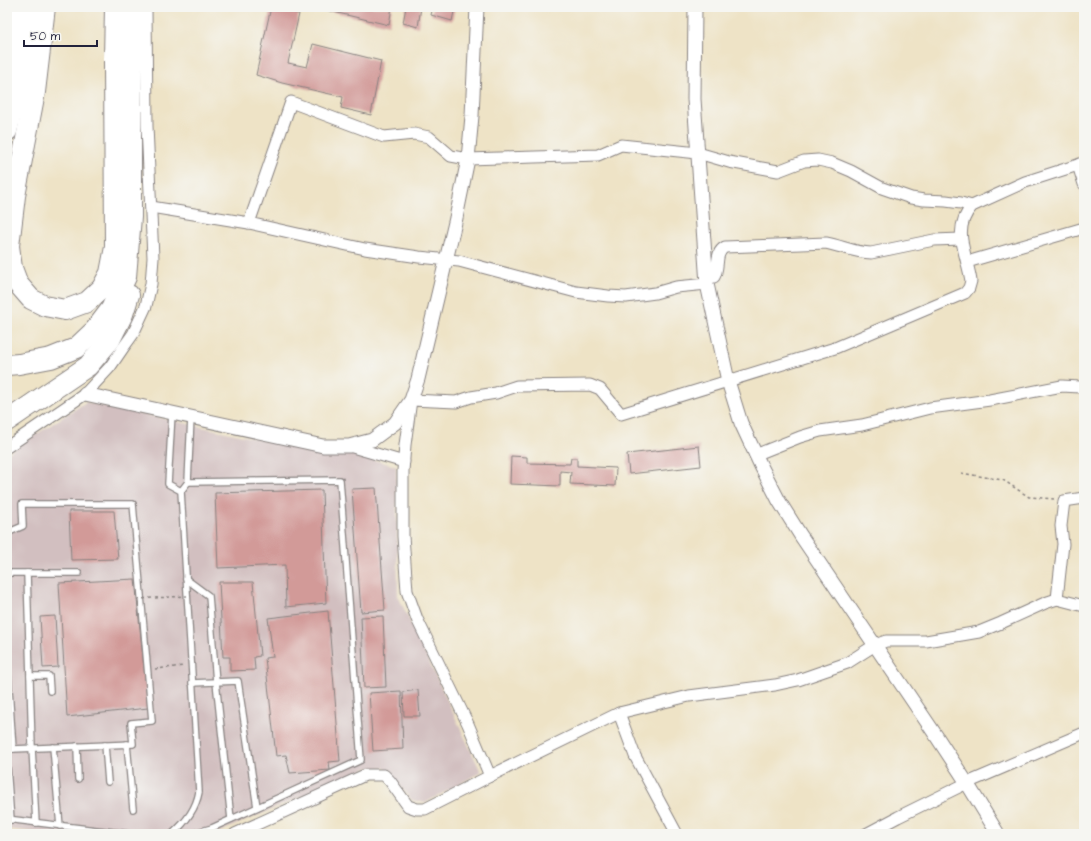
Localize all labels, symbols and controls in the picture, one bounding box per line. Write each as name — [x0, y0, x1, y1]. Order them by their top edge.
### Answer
scale bar — [24, 22, 97, 48]
text: 50 m — [30, 28, 61, 45]

